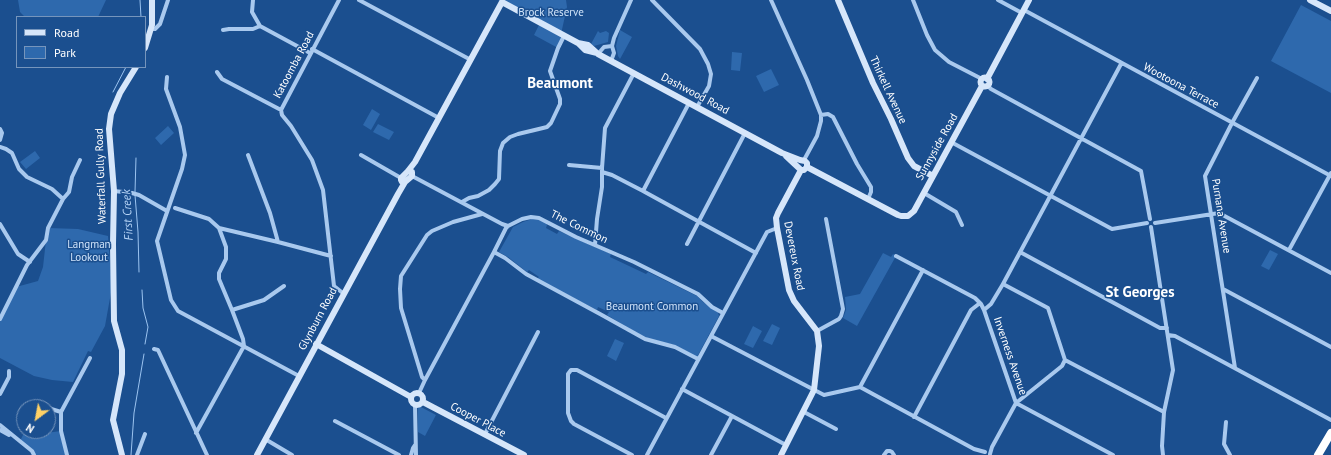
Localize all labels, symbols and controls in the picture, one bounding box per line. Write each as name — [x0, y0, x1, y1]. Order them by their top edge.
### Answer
park label: Brock Reserve — [518, 6, 584, 20]
legend — [16, 16, 146, 68]
text: Road — [54, 25, 79, 40]
street label: Katoomba Road — [271, 29, 317, 101]
text: Park — [54, 45, 76, 60]
street label: Thirkell Avenue — [867, 54, 909, 126]
street label: Wootoona Terrace — [1141, 61, 1221, 111]
street label: Dashwood Road — [659, 71, 731, 117]
district label: Beaumont — [527, 75, 593, 93]
street label: Sunnyside Road — [913, 111, 961, 183]
street label: Waterfall Gully Road — [93, 128, 109, 224]
street label: Purnana Avenue — [1209, 178, 1233, 254]
water label: First Creek — [119, 189, 137, 241]
street label: The Common — [548, 207, 610, 247]
street label: Devereux Road — [781, 220, 807, 292]
park label: Langman Lookout — [67, 238, 111, 264]
district label: St Georges — [1106, 284, 1174, 302]
street label: Glynburn Road — [296, 285, 340, 353]
park label: Beaumont Common — [606, 300, 698, 314]
street label: Inverness Avenue — [990, 315, 1030, 397]
north arrow — [16, 399, 56, 439]
street label: Cooper Place — [448, 400, 508, 440]
text: N — [23, 420, 37, 436]

